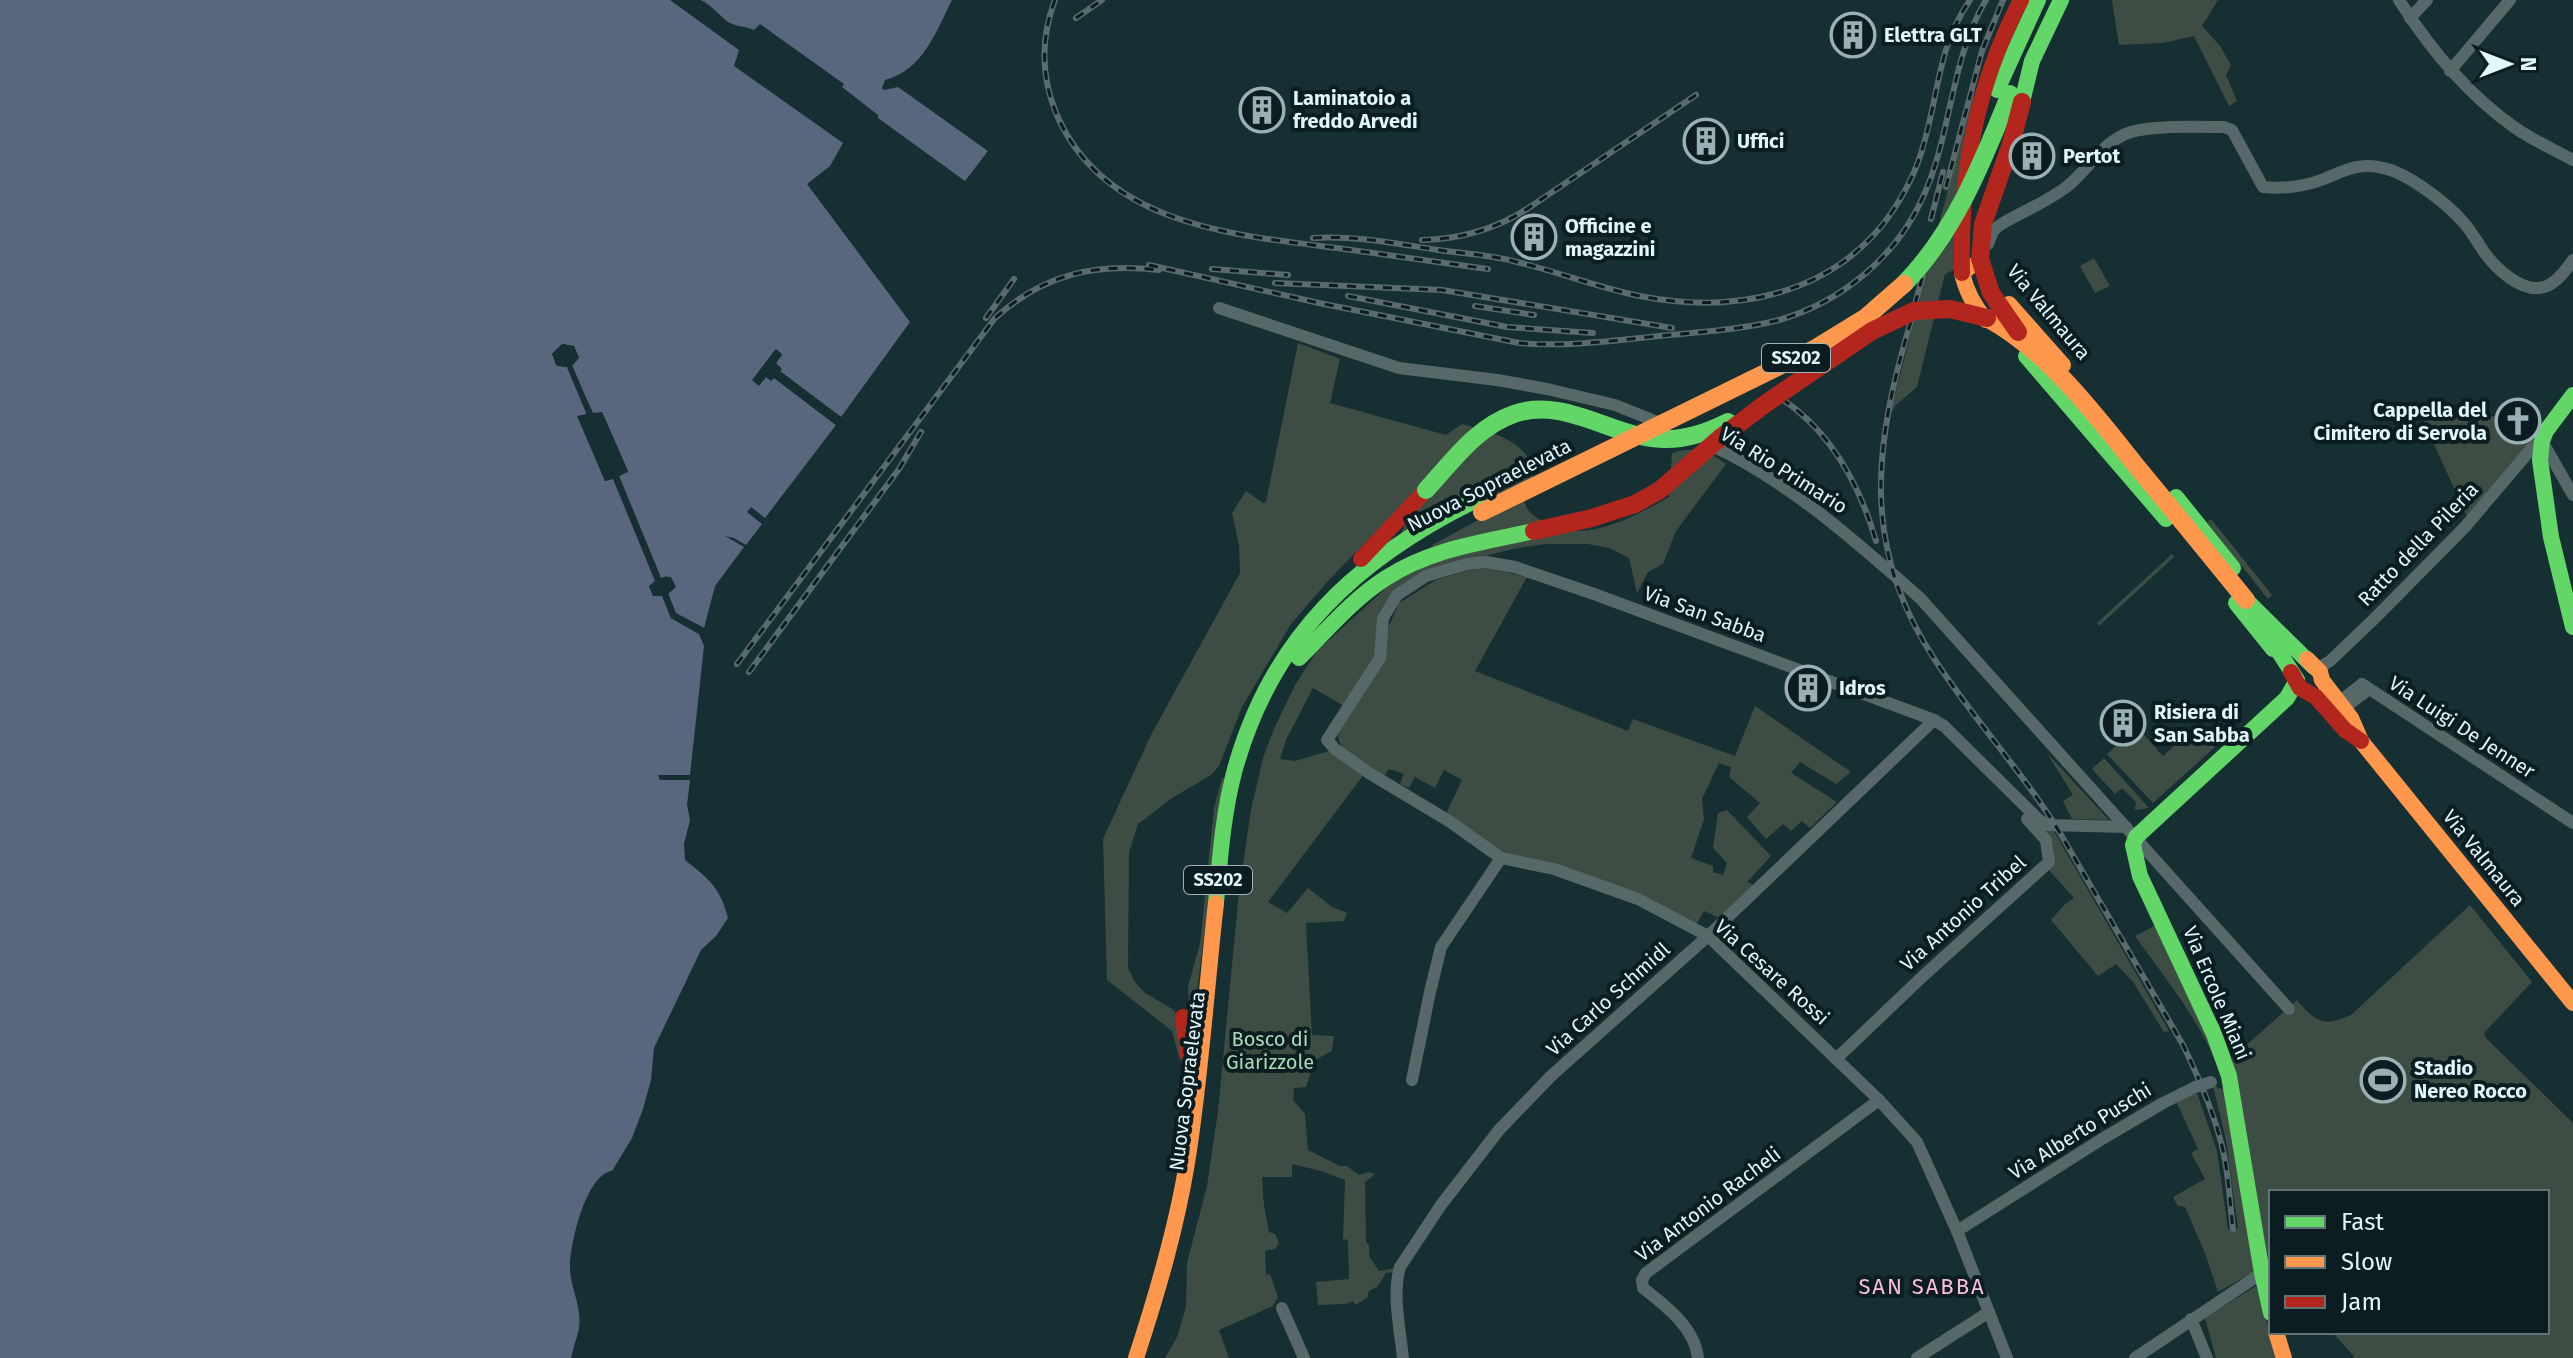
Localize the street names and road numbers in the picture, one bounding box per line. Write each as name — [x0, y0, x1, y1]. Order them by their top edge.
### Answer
street label: Via Valmaura — [2002, 259, 2096, 365]
road number: SS202 — [1762, 344, 1830, 372]
street label: Via Rio Primario — [1716, 421, 1852, 519]
street label: Nuova Sopraelevata — [1403, 433, 1575, 537]
street label: Ratto della Pileria — [2353, 477, 2483, 611]
street label: Via San Sabba — [1641, 581, 1769, 647]
street label: Via Luigi De Jenner — [2384, 671, 2540, 783]
street label: Via Valmaura — [2438, 805, 2530, 911]
street label: Via Antonio Tribel — [1895, 850, 2031, 976]
road number: SS202 — [1184, 866, 1252, 894]
street label: Via Cesare Rossi — [1710, 914, 1834, 1030]
street label: Via Ercole Miani — [2178, 923, 2256, 1063]
street label: Via Carlo Schmidl — [1541, 937, 1675, 1061]
street label: Nuova Sopraelevata — [1164, 990, 1210, 1172]
street label: Via Alberto Puschi — [2004, 1077, 2156, 1185]
street label: Via Antonio Racheli — [1631, 1142, 1785, 1266]

